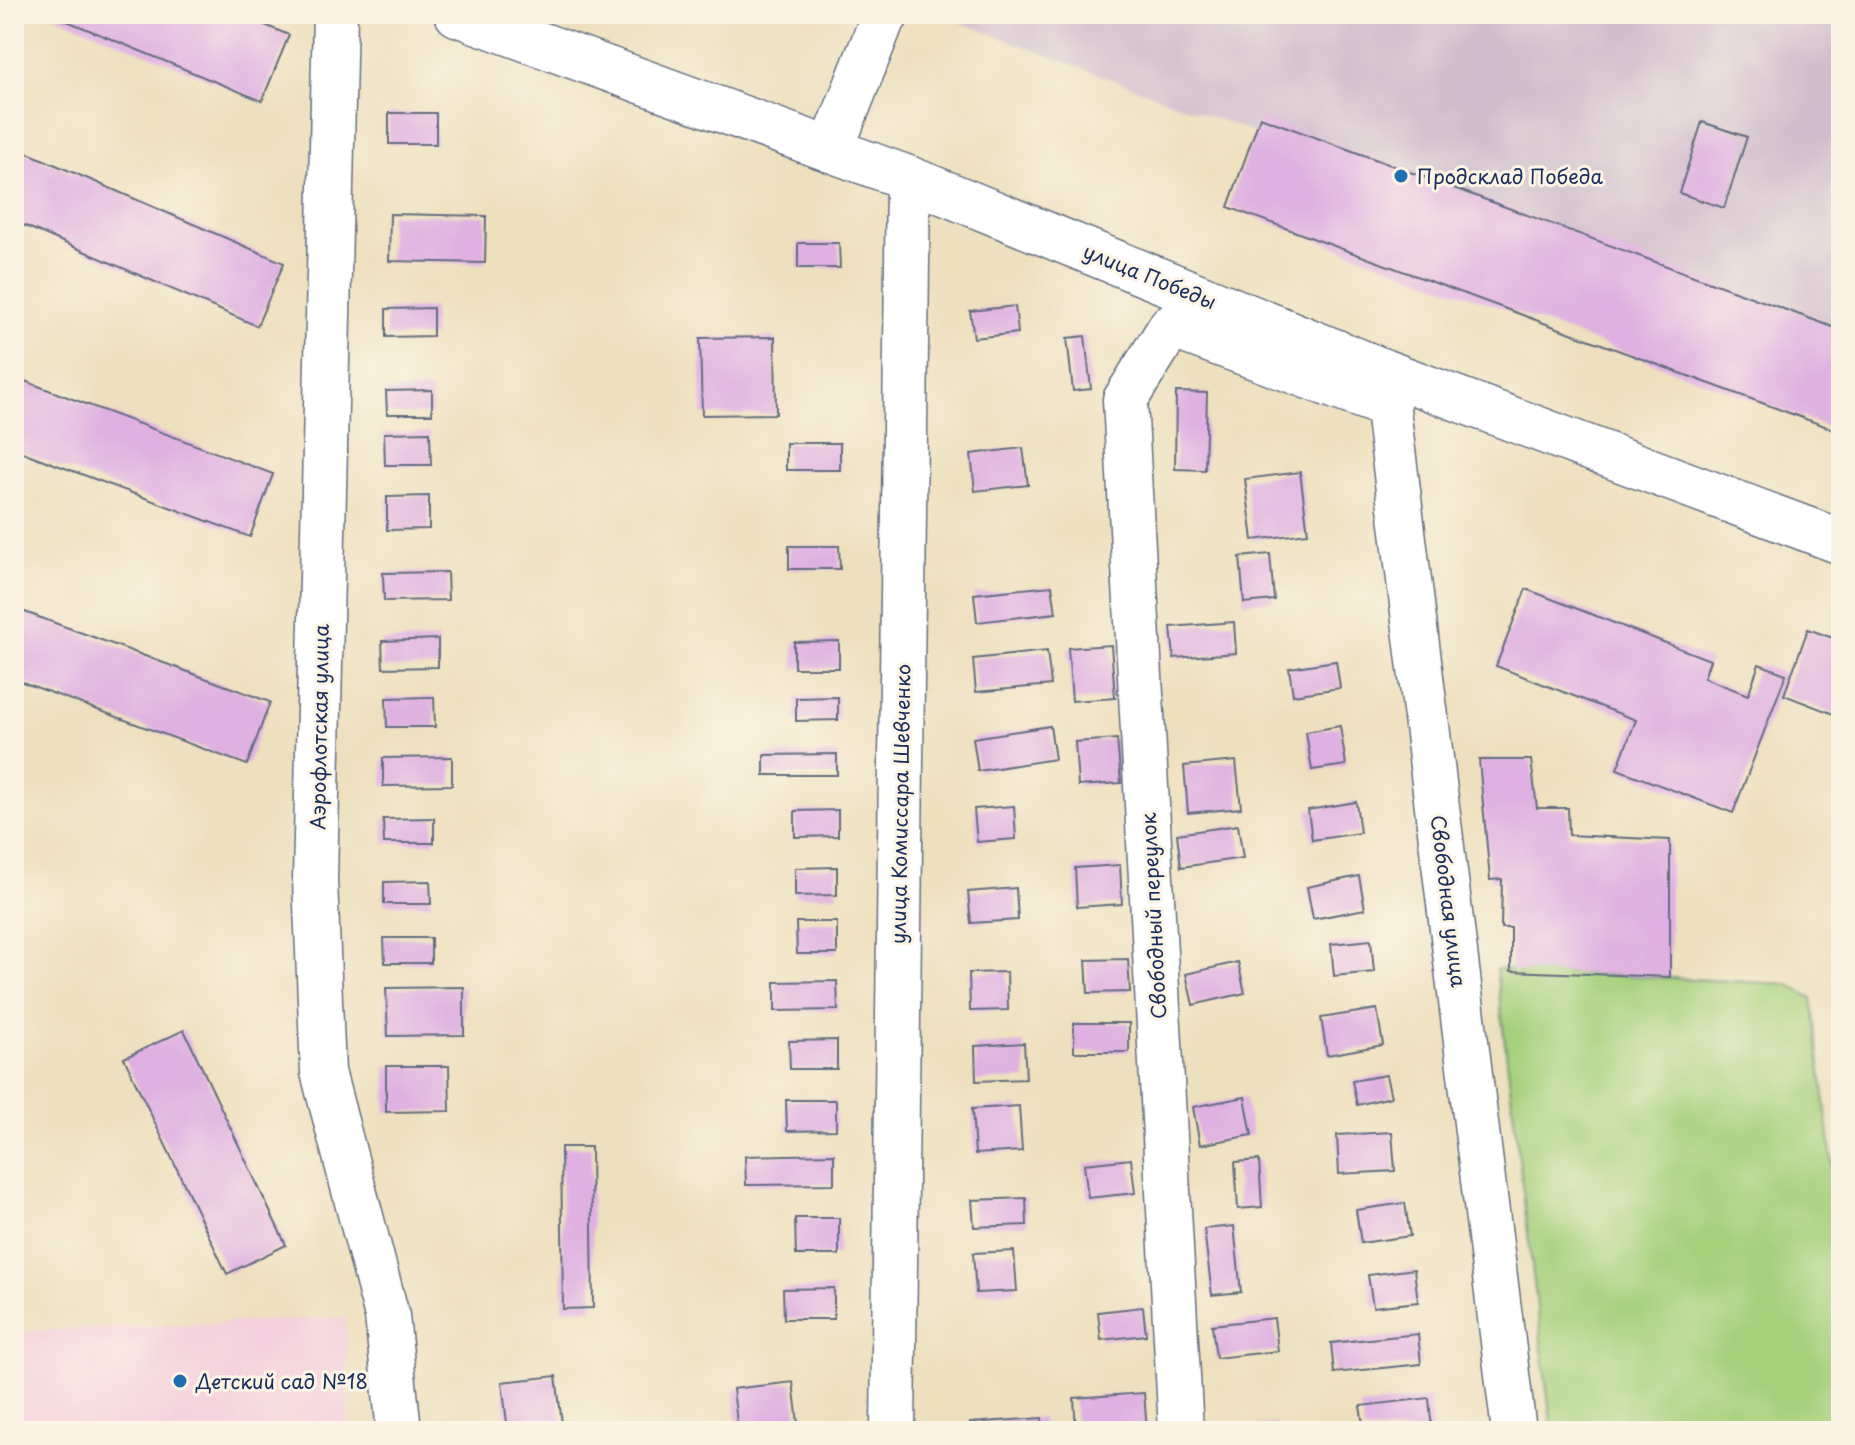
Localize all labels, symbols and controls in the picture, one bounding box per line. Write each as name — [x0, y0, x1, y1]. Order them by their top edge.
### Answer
place label: Продсклад Победа — [1417, 161, 1604, 191]
marker: Продсклад Победа — [1392, 167, 1410, 185]
street label: улица Победы — [1079, 236, 1221, 316]
street label: Аэрофлотская улица — [302, 623, 336, 830]
street label: улица Комиссара Шевченко — [883, 664, 917, 944]
street label: Свободный переулок — [1133, 812, 1173, 1020]
street label: Свободная улица — [1424, 813, 1474, 989]
place label: Детский сад №18 — [195, 1366, 368, 1396]
marker: Детский сад №18 — [171, 1372, 189, 1390]

